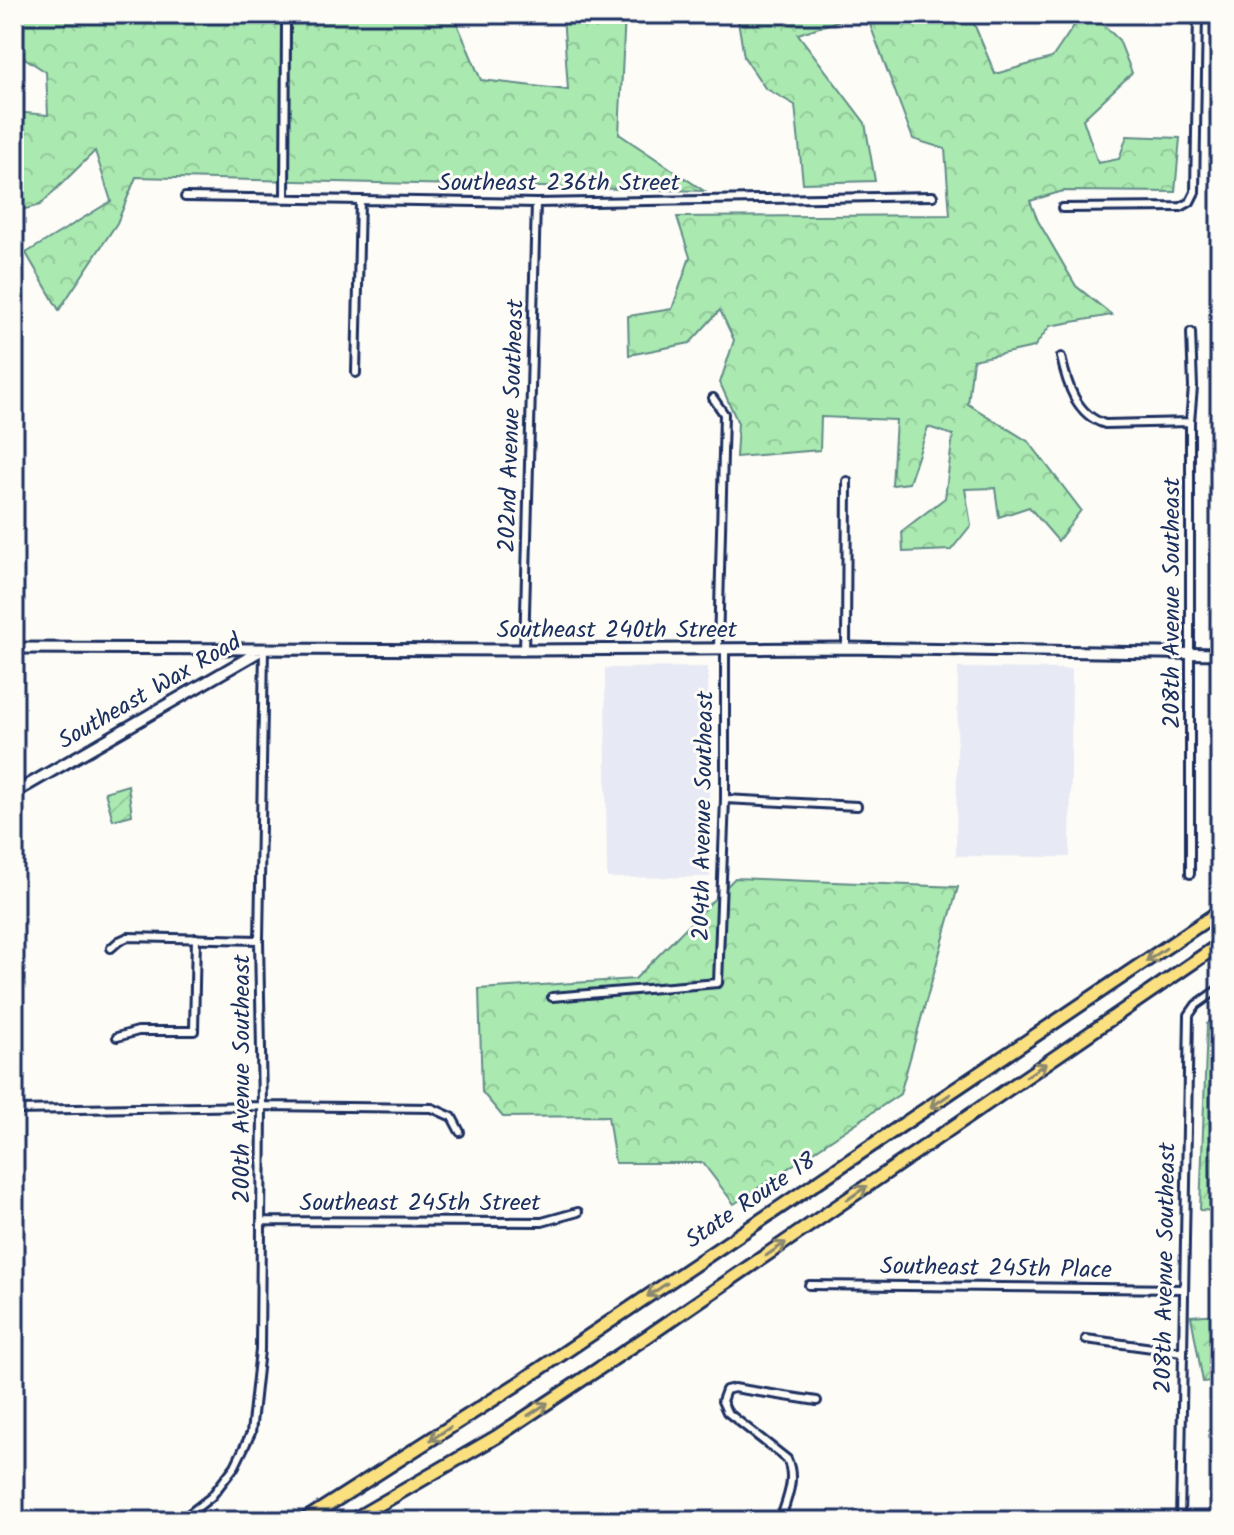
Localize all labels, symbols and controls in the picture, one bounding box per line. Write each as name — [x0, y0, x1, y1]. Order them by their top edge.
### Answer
street label: Southeast 236th Street — [438, 164, 681, 203]
street label: 202nd Avenue Southeast — [488, 298, 536, 553]
street label: 208th Avenue Southeast — [1153, 477, 1192, 729]
street label: Southeast 240th Street — [497, 611, 738, 650]
street label: Southeast Wax Road — [51, 623, 250, 761]
street label: 204th Avenue Southeast — [682, 690, 726, 941]
one-way arrow — [1145, 947, 1167, 963]
street label: 200th Avenue Southeast — [223, 954, 262, 1203]
one-way arrow — [1025, 1061, 1047, 1078]
one-way arrow — [930, 1092, 952, 1109]
street label: 208th Avenue Southeast — [1144, 1141, 1188, 1394]
street label: State Route 18 — [677, 1142, 825, 1259]
street label: Southeast 245th Street — [299, 1184, 541, 1223]
one-way arrow — [846, 1185, 868, 1201]
one-way arrow — [764, 1241, 786, 1257]
street label: Southeast 245th Place — [880, 1247, 1113, 1291]
one-way arrow — [646, 1283, 669, 1299]
one-way arrow — [526, 1401, 549, 1417]
one-way arrow — [429, 1426, 452, 1442]

